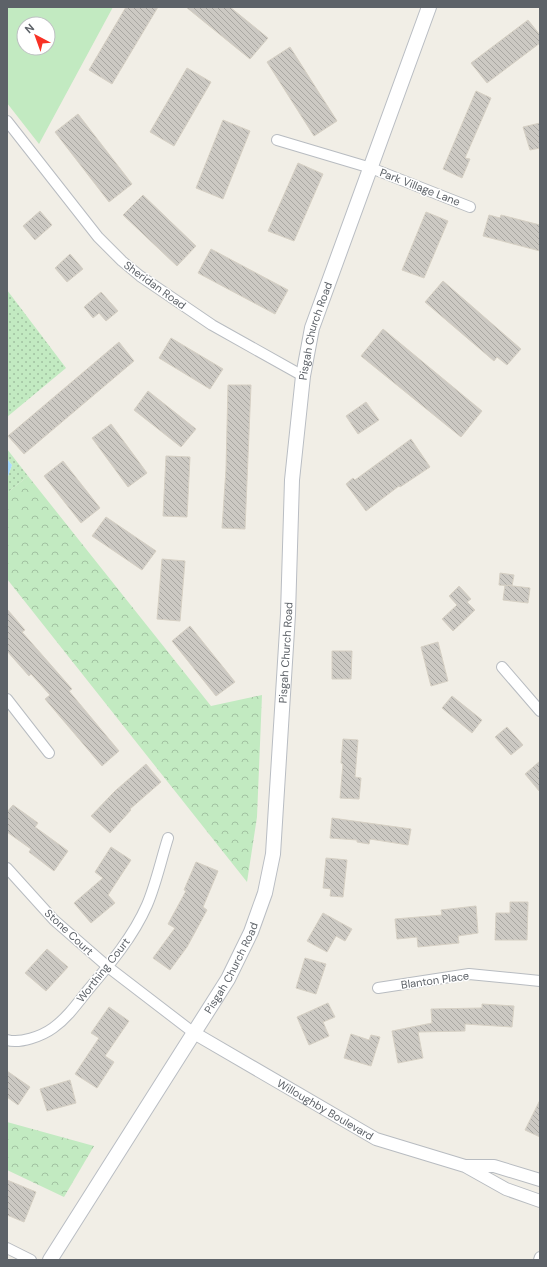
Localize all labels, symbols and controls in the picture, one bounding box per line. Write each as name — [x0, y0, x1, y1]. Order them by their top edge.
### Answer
north arrow — [16, 16, 56, 56]
text: N — [22, 21, 37, 36]
street label: Park Village Lane — [378, 165, 462, 209]
street label: Sheridan Road — [121, 258, 189, 312]
street label: Pisgah Church Road — [296, 280, 335, 381]
street label: Pisgah Church Road — [275, 602, 295, 704]
street label: Stone Court — [42, 906, 96, 958]
street label: Pisgah Church Road — [201, 920, 261, 1016]
street label: Worthing Court — [73, 935, 133, 1005]
street label: Blanton Place — [400, 968, 470, 992]
street label: Willoughby Boulevard — [275, 1076, 376, 1143]

